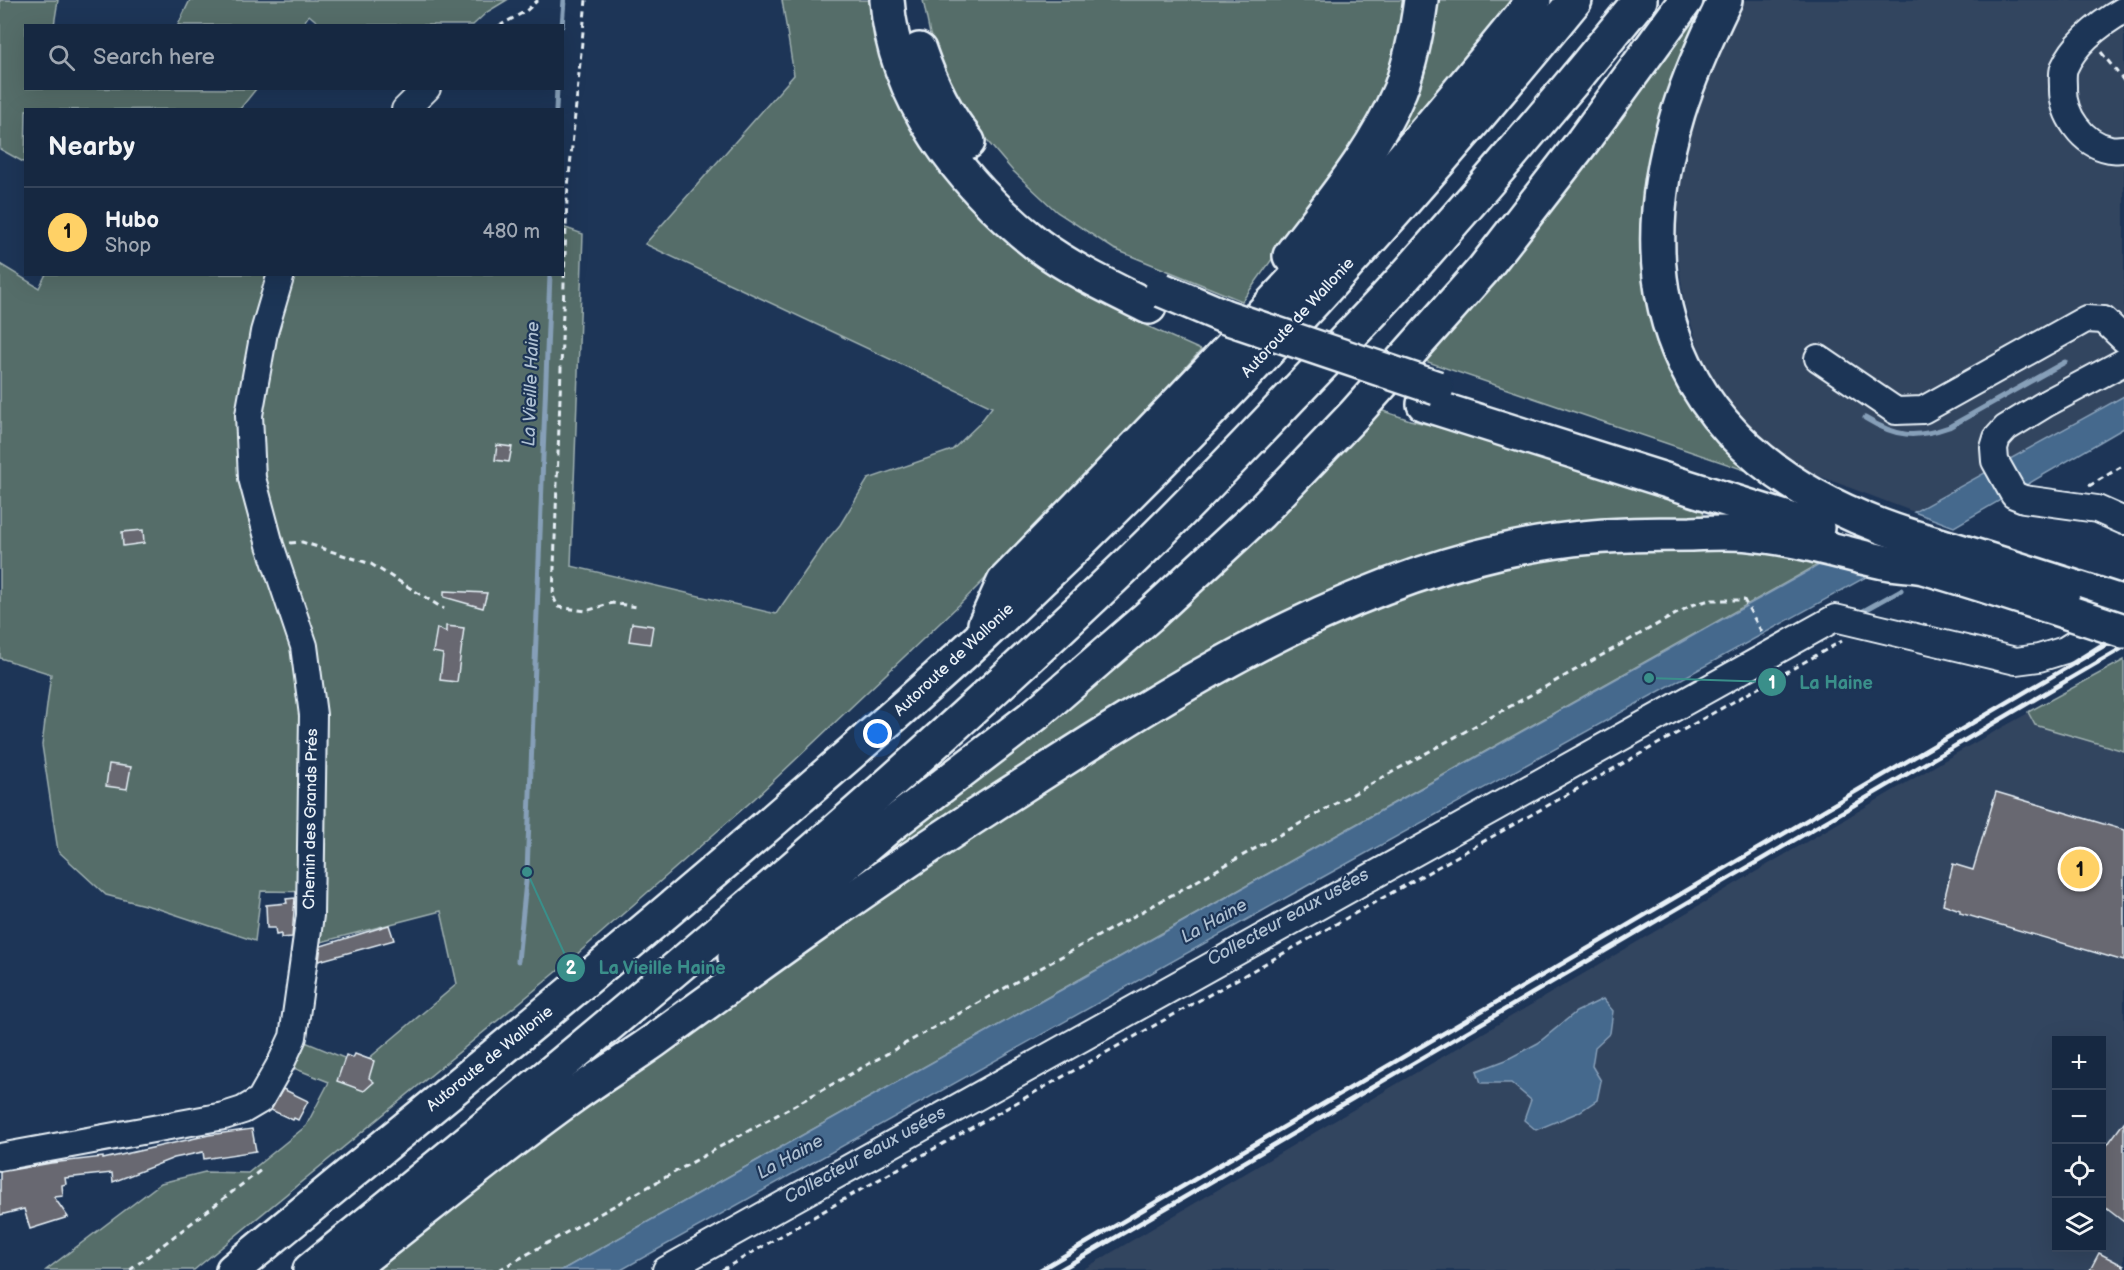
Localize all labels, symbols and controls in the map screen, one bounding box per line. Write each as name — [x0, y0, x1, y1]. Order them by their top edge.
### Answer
search box — [24, 24, 564, 90]
icon: search — [45, 41, 78, 74]
text: Search here — [93, 44, 215, 71]
text: Nearby — [48, 132, 135, 163]
text: Hubo — [105, 207, 159, 234]
text: 1 — [63, 220, 72, 244]
text: 480 m — [482, 220, 540, 244]
text: Shop — [105, 234, 151, 258]
street label: Autoroute de Wallonie — [1238, 254, 1359, 382]
water label: La Vieille Haine — [518, 321, 544, 447]
street label: Autoroute de Wallonie — [890, 599, 1018, 720]
callout: La Haine — [1757, 664, 1885, 700]
text: 1 — [1768, 673, 1776, 694]
text: La Haine — [1799, 673, 1873, 694]
your location — [863, 719, 892, 748]
street label: Chemin des Grands Prés — [300, 728, 322, 910]
pin: 1 — [2060, 846, 2100, 892]
water label: Collecteur eaux usées — [1204, 864, 1373, 970]
water label: La Haine — [1177, 894, 1251, 948]
callout: La Vieille Haine — [556, 950, 738, 986]
text: 2 — [566, 958, 577, 979]
text: La Vieille Haine — [598, 958, 726, 979]
street label: Autoroute de Wallonie — [423, 1002, 557, 1116]
map controls — [2052, 1036, 2106, 1252]
button: + — [2052, 1036, 2106, 1090]
button: − — [2052, 1090, 2106, 1144]
water label: Collecteur eaux usées — [781, 1102, 950, 1208]
water label: La Haine — [753, 1130, 827, 1184]
button: locate — [2052, 1144, 2106, 1198]
button: layers — [2052, 1198, 2106, 1252]

